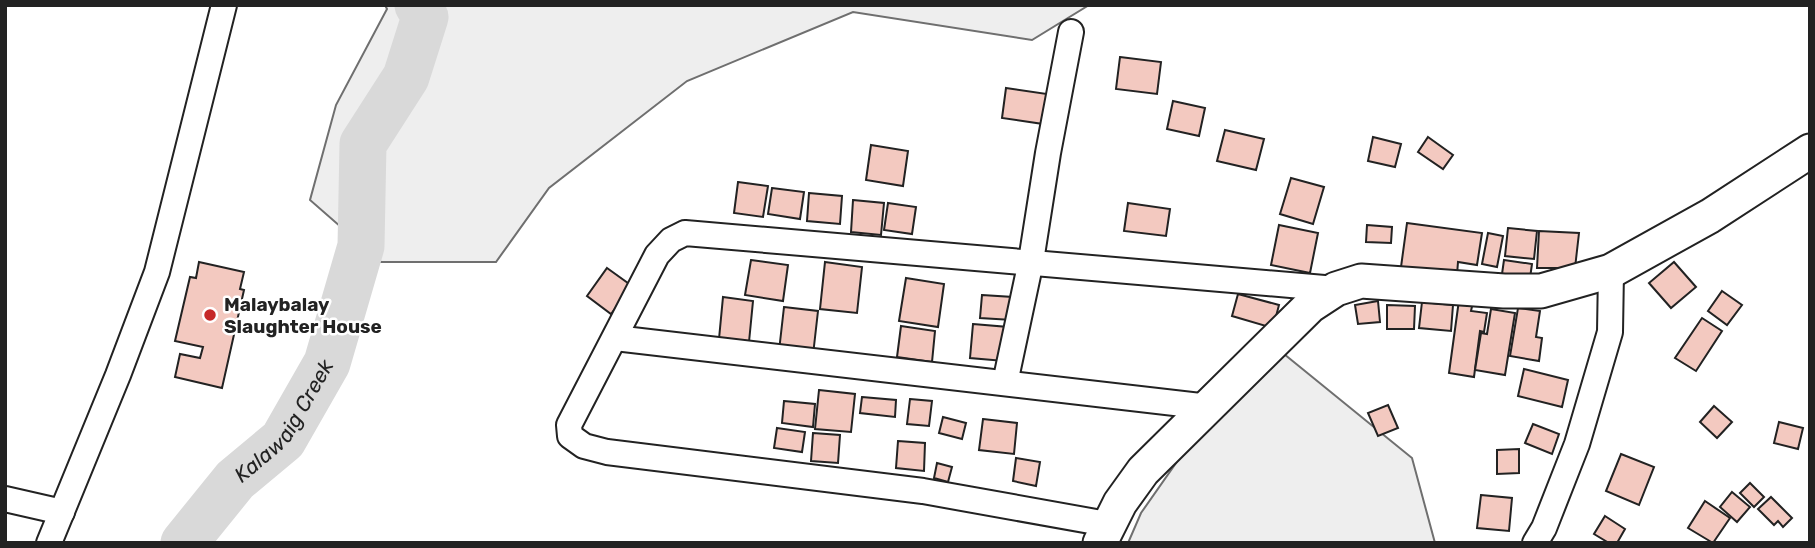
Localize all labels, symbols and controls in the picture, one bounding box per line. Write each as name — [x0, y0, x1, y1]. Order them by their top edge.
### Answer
place label: Malaybalay Slaughter House — [224, 293, 382, 338]
marker: Malaybalay Slaughter House — [202, 307, 218, 323]
water label: Kalawaig Creek — [229, 354, 339, 487]

